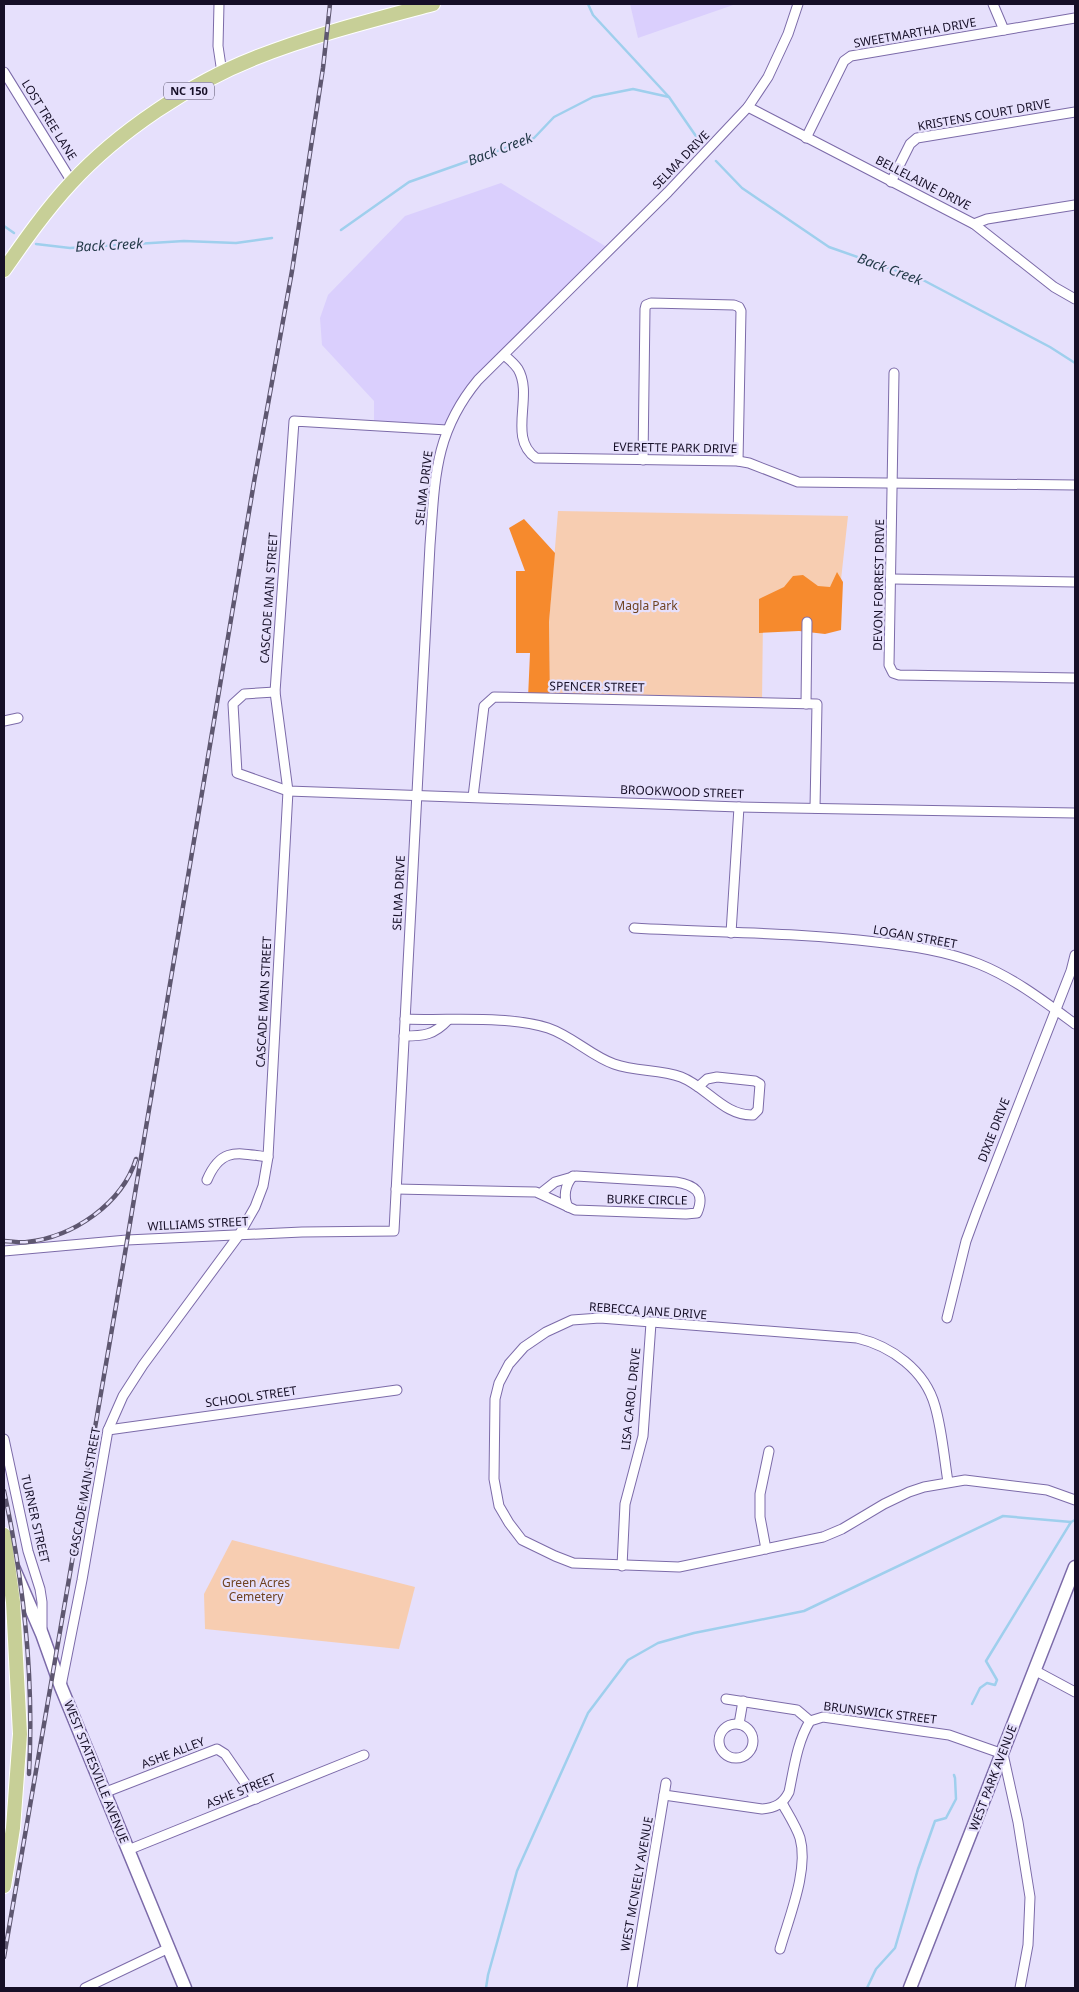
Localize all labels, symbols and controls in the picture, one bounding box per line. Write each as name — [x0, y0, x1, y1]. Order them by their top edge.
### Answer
street label: SWEETMARTHA DRIVE — [852, 13, 978, 52]
street label: LOST TREE LANE — [18, 76, 81, 163]
road number: NC 150 — [164, 82, 214, 100]
street label: KRISTENS COURT DRIVE — [916, 94, 1052, 135]
water label: Back Creek — [465, 127, 536, 170]
street label: SELMA DRIVE — [648, 127, 713, 193]
street label: BELLELAINE DRIVE — [873, 151, 974, 214]
water label: Back Creek — [75, 233, 144, 256]
water label: Back Creek — [855, 248, 926, 289]
street label: EVERETTE PARK DRIVE — [613, 438, 737, 457]
street label: SELMA DRIVE — [410, 449, 437, 526]
street label: DEVON FORREST DRIVE — [869, 519, 888, 651]
street label: CASCADE MAIN STREET — [255, 532, 282, 664]
park label: Magla Park — [614, 597, 678, 614]
street label: SPENCER STREET — [549, 677, 645, 696]
street label: BROOKWOOD STREET — [620, 781, 745, 802]
street label: SELMA DRIVE — [388, 855, 409, 931]
street label: LOGAN STREET — [872, 921, 959, 952]
street label: CASCADE MAIN STREET — [252, 936, 275, 1068]
street label: DIXIE DRIVE — [973, 1095, 1014, 1165]
street label: BURKE CIRCLE — [606, 1190, 688, 1209]
street label: WILLIAMS STREET — [147, 1212, 249, 1235]
street label: REBECCA JANE DRIVE — [588, 1298, 708, 1323]
street label: LISA CAROL DRIVE — [617, 1347, 644, 1451]
street label: SCHOOL STREET — [204, 1382, 298, 1411]
street label: CASCADE MAIN STREET — [65, 1425, 104, 1558]
street label: TURNER STREET — [17, 1473, 54, 1565]
park label: Green Acres Cemetery — [222, 1574, 290, 1605]
street label: BRUNSWICK STREET — [823, 1697, 938, 1728]
street label: WEST STATESVILLE AVENUE — [60, 1698, 133, 1846]
street label: WEST PARK AVENUE — [964, 1722, 1021, 1833]
street label: ASHE ALLEY — [139, 1733, 207, 1772]
street label: ASHE STREET — [203, 1769, 278, 1812]
street label: WEST MCNEELY AVENUE — [616, 1815, 657, 1953]

